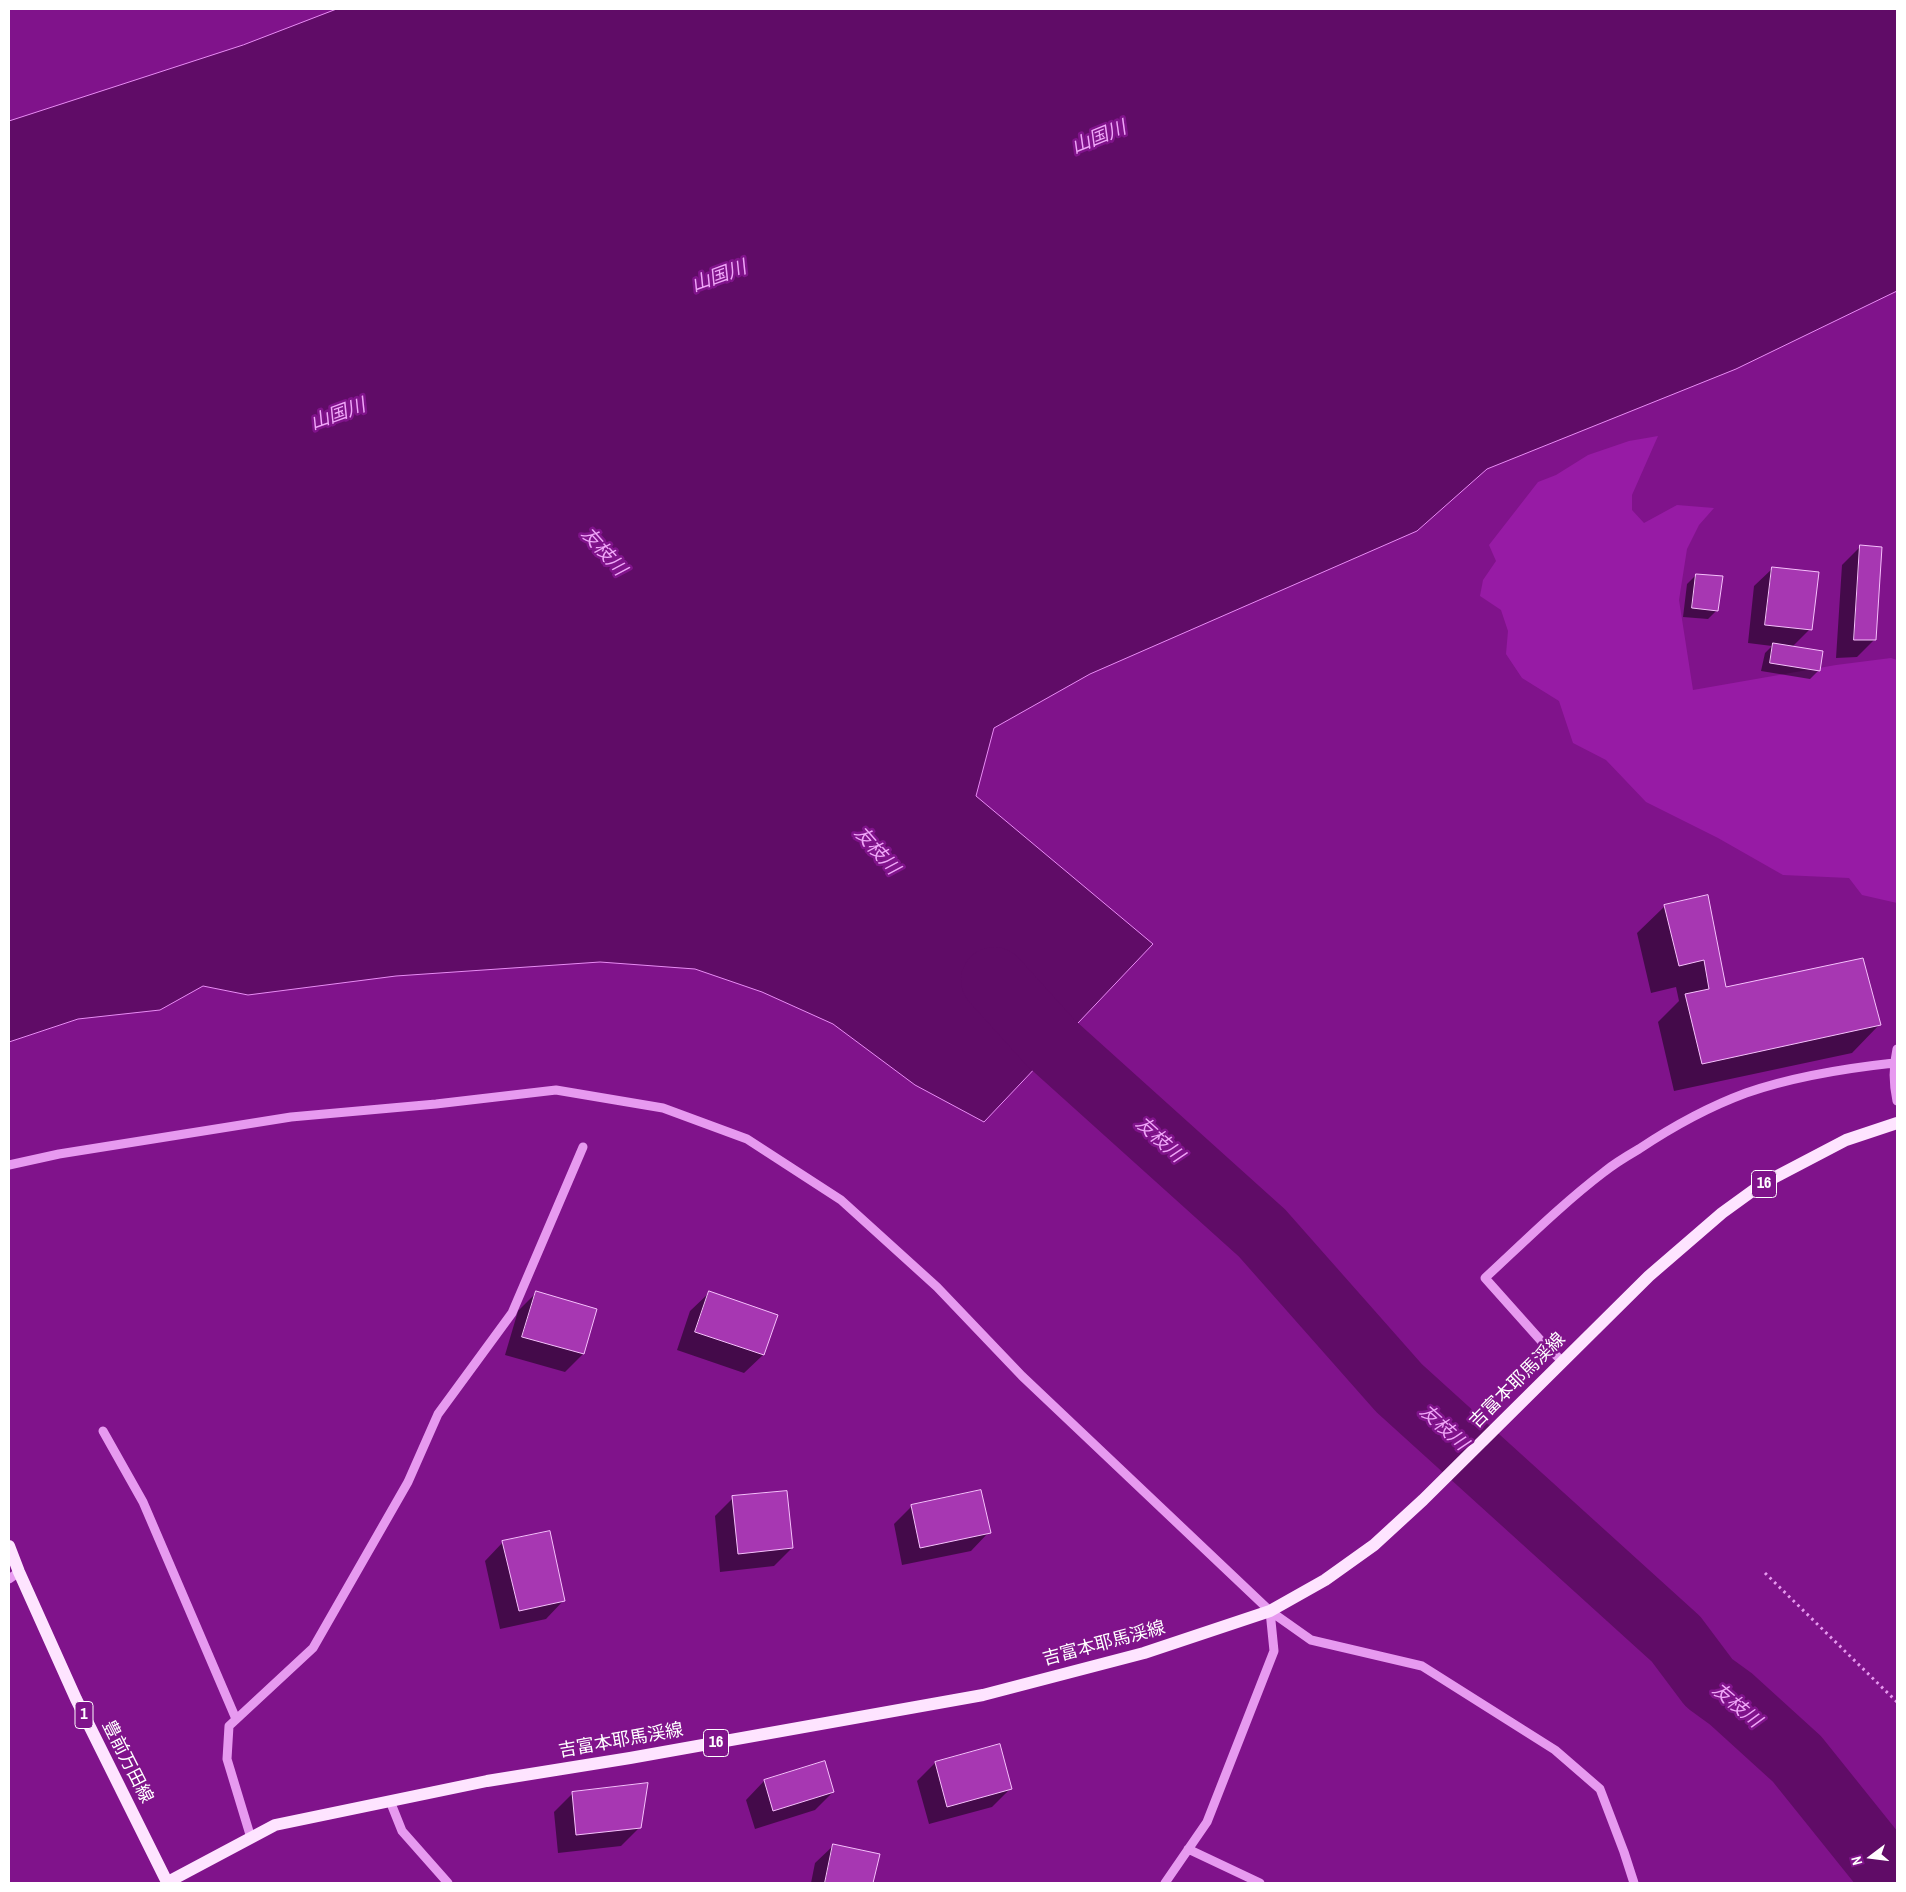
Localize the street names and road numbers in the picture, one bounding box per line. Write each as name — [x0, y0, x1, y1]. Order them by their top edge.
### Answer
road number: 16 — [1752, 1170, 1776, 1198]
street label: 吉富本耶馬渓線 — [1466, 1329, 1570, 1433]
street label: 吉富本耶馬渓線 — [1040, 1617, 1168, 1671]
road number: 1 — [75, 1702, 93, 1728]
street label: 豊前万田線 — [97, 1717, 157, 1807]
street label: 吉富本耶馬渓線 — [557, 1719, 685, 1763]
road number: 16 — [704, 1730, 728, 1756]

